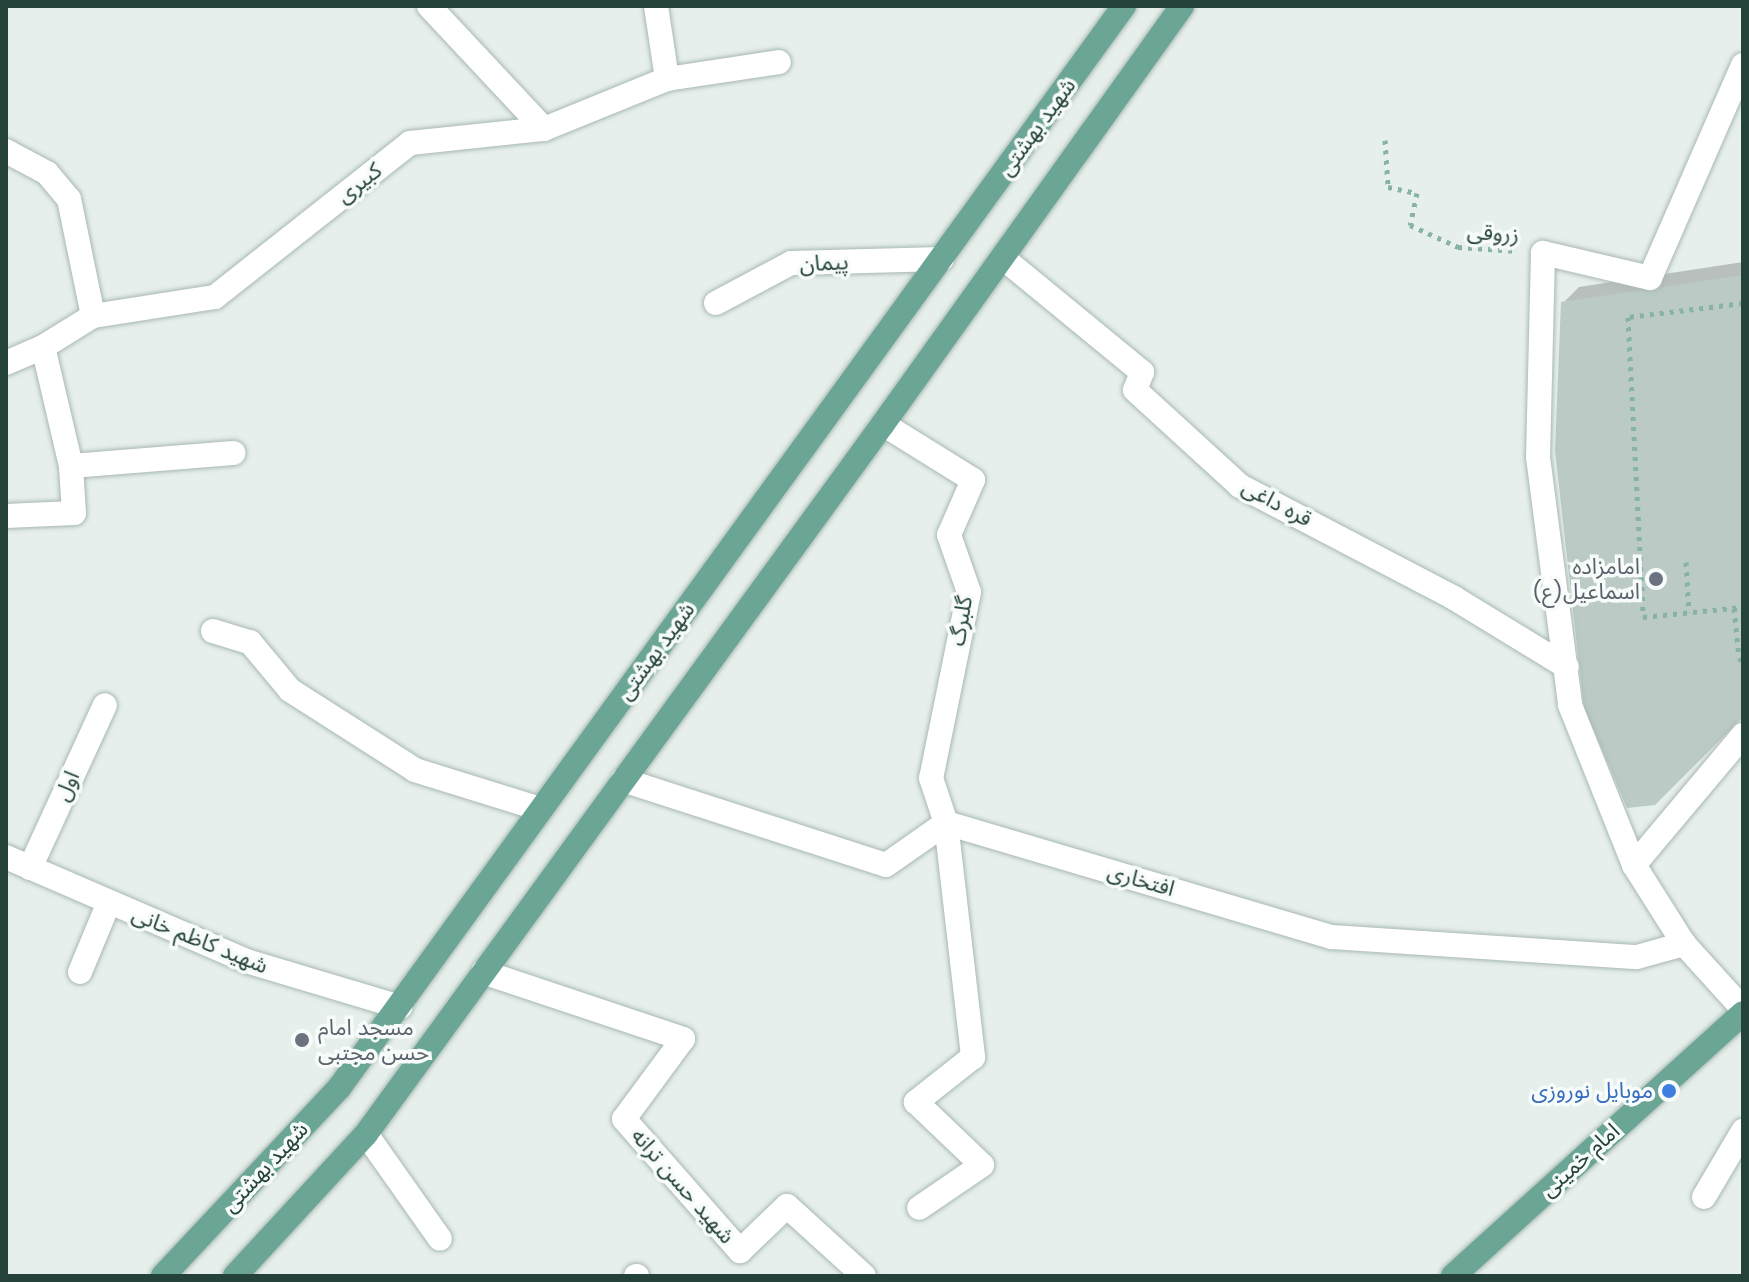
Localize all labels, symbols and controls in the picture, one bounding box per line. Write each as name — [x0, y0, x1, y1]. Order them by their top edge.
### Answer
street label: شهید بهشتی — [993, 73, 1081, 181]
street label: کبیری — [331, 157, 387, 209]
street label: زروقی — [1466, 218, 1520, 248]
street label: پیمان — [799, 249, 849, 277]
street label: قره داغی — [1237, 474, 1317, 532]
place label: امامزاده اسماعیل(ع) — [1532, 553, 1640, 604]
marker: امامزاده اسماعیل(ع) — [1647, 570, 1665, 588]
street label: گلبرگ — [944, 594, 978, 648]
street label: شهید بهشتی — [612, 597, 700, 705]
street label: اول — [49, 767, 85, 805]
street label: افتخاری — [1104, 858, 1178, 902]
street label: شهید کاظم خانی — [128, 901, 272, 979]
place label: مسجد امام حسن مجتبی — [318, 1014, 429, 1066]
marker: مسجد امام حسن مجتبی — [293, 1031, 311, 1049]
place label: موبایل نوروزی — [1531, 1078, 1653, 1104]
marker: موبایل نوروزی — [1660, 1082, 1678, 1100]
street label: شهید بهشتی — [216, 1116, 314, 1218]
street label: امام خمینی — [1535, 1118, 1625, 1202]
street label: شهید حسن ترانه — [626, 1123, 740, 1249]

